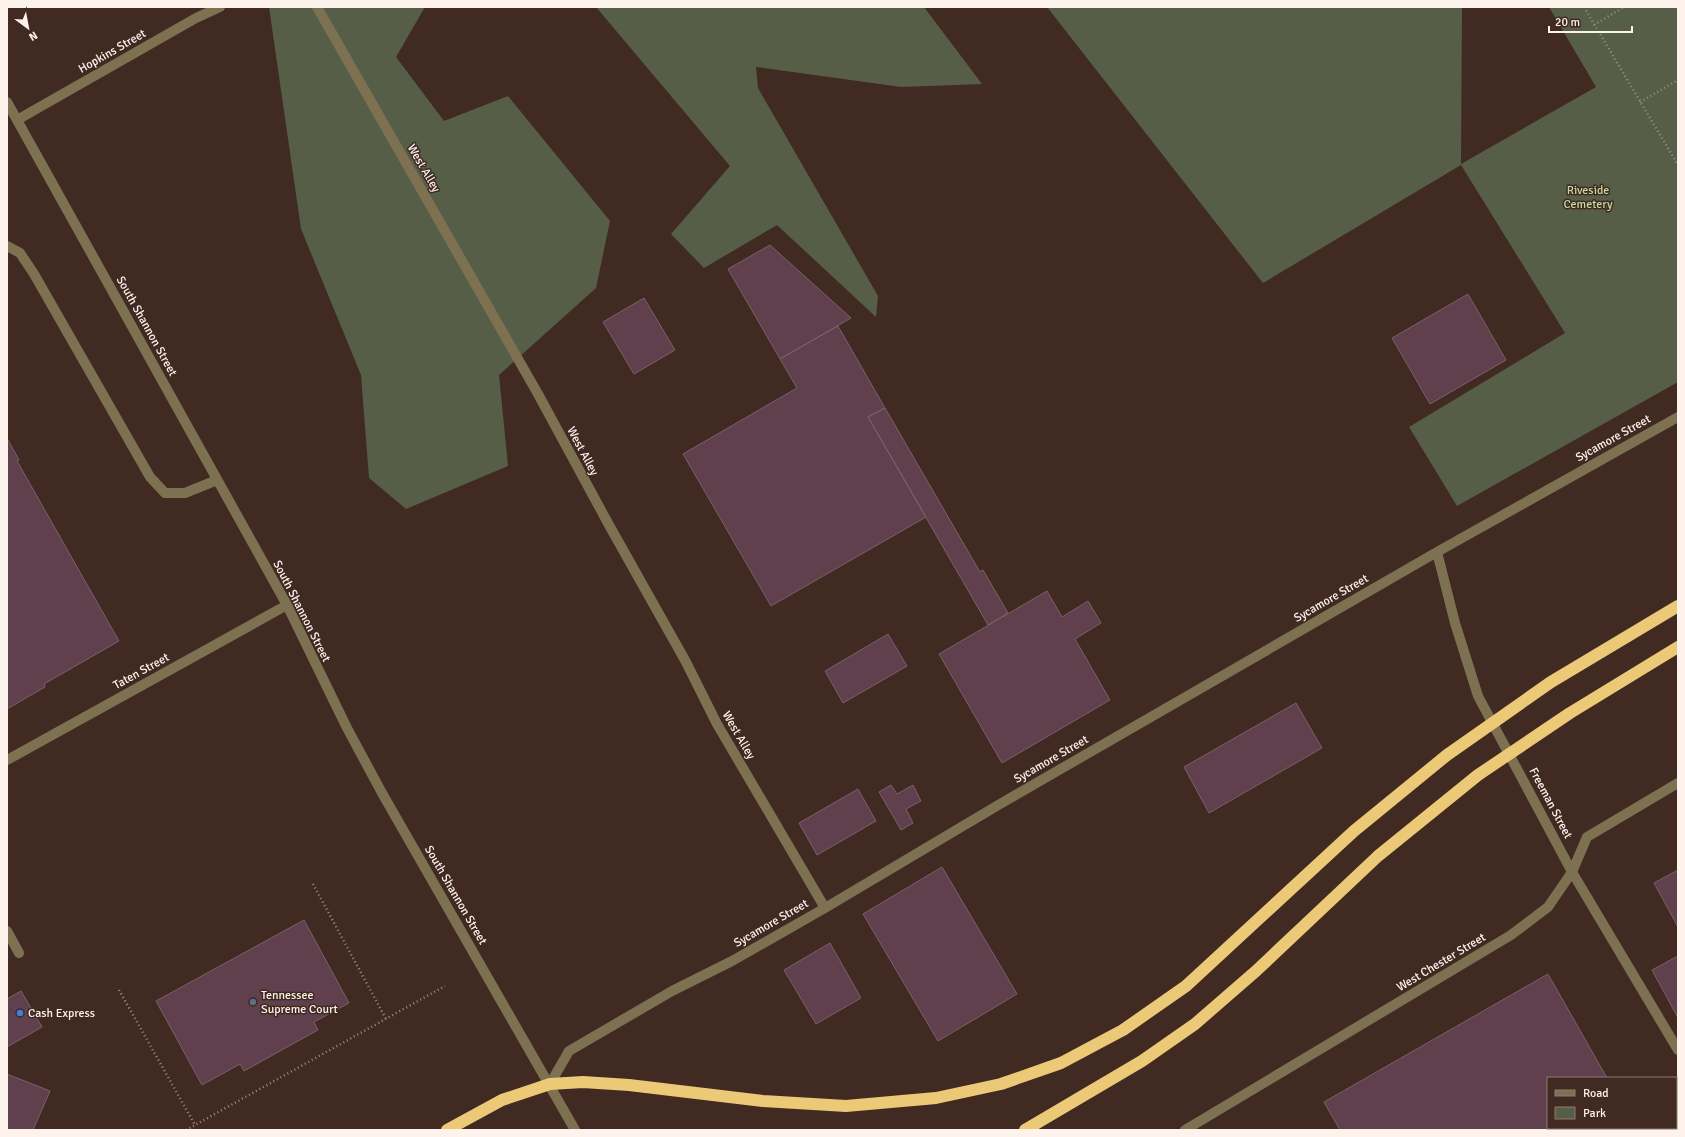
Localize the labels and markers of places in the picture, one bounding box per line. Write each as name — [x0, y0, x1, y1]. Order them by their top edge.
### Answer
place label: Tennessee Supreme Court — [261, 988, 338, 1017]
marker: Tennessee Supreme Court — [248, 997, 258, 1007]
place label: Cash Express — [28, 1006, 95, 1021]
marker: Cash Express — [15, 1008, 25, 1018]

